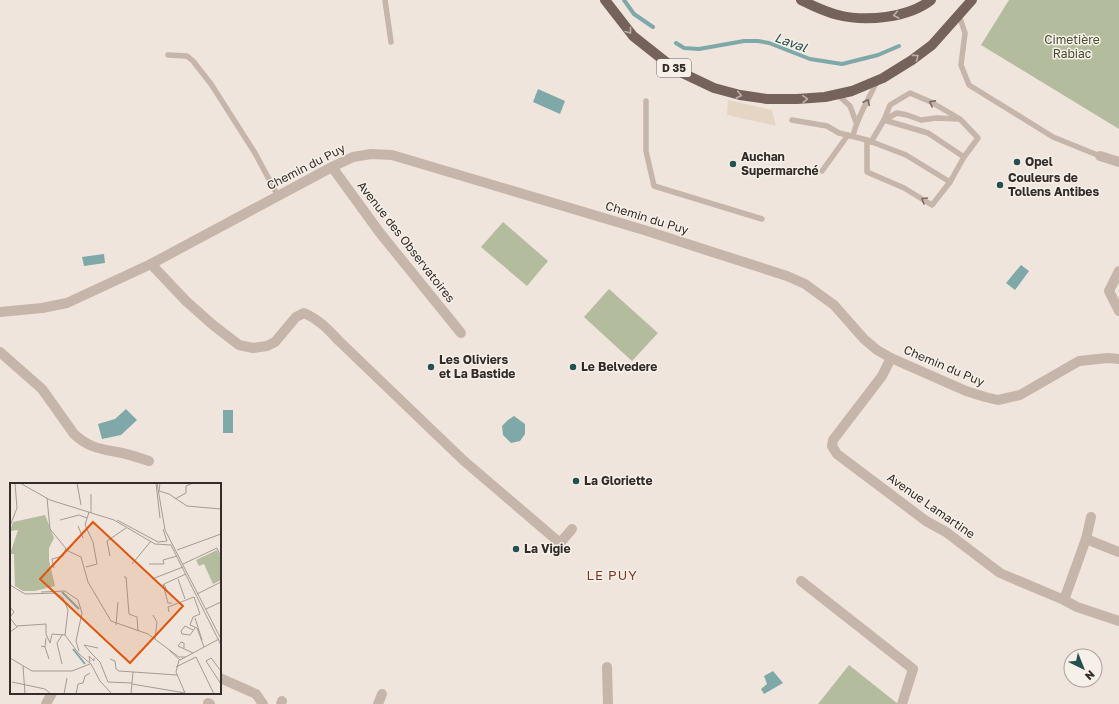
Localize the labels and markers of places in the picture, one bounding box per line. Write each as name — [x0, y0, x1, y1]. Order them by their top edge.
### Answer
place label: Auchan Supermarché — [741, 149, 819, 178]
place label: Opel — [1025, 154, 1053, 169]
marker: Opel — [1012, 157, 1022, 167]
marker: Auchan Supermarché — [728, 159, 738, 169]
place label: Couleurs de Tollens Antibes — [1008, 170, 1099, 199]
marker: Couleurs de Tollens Antibes — [995, 180, 1005, 190]
place label: Les Oliviers et La Bastide — [439, 352, 515, 381]
place label: Le Belvedere — [581, 359, 657, 374]
marker: Les Oliviers et La Bastide — [426, 362, 436, 372]
marker: Le Belvedere — [568, 362, 578, 372]
place label: La Gloriette — [584, 473, 652, 488]
marker: La Gloriette — [571, 476, 581, 486]
place label: La Vigie — [524, 541, 570, 556]
marker: La Vigie — [511, 544, 521, 554]

